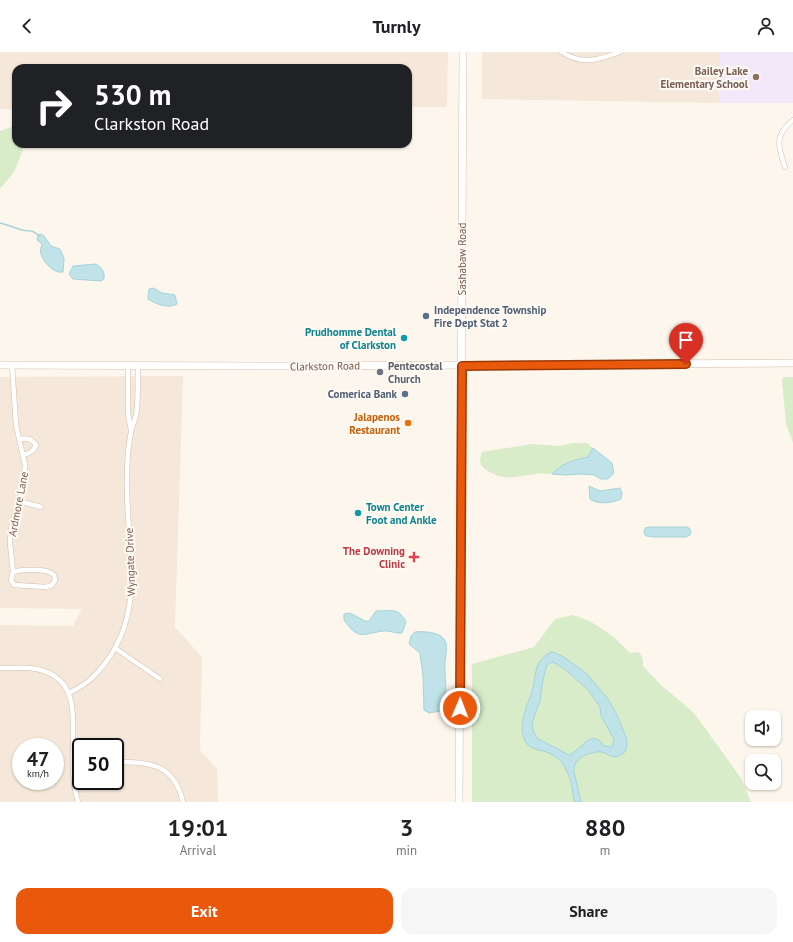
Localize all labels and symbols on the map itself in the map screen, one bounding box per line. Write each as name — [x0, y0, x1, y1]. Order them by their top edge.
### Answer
place label: Bailey Lake Elementary School — [661, 64, 749, 91]
marker: Bailey Lake Elementary School — [751, 72, 761, 82]
street label: Sashabaw Road — [455, 222, 469, 295]
place label: Independence Township Fire Dept Stat 2 — [434, 303, 546, 330]
marker: Independence Township Fire Dept Stat 2 — [421, 311, 431, 321]
pin — [669, 323, 703, 364]
place label: Prudhomme Dental of Clarkston — [305, 325, 397, 352]
marker: Prudhomme Dental of Clarkston — [399, 333, 409, 343]
street label: Clarkston Road — [290, 358, 360, 374]
place label: Pentecostal Church — [388, 359, 443, 386]
marker: Pentecostal Church — [375, 367, 385, 377]
place label: Comerica Bank — [328, 387, 398, 401]
marker: Comerica Bank — [400, 389, 410, 399]
place label: Jalapenos Restaurant — [349, 410, 400, 437]
marker: Jalapenos Restaurant — [403, 418, 413, 428]
street label: Ardmore Lane — [5, 470, 31, 538]
place label: Town Center Foot and Ankle — [366, 500, 437, 527]
marker: Town Center Foot and Ankle — [353, 508, 363, 518]
street label: Wyngate Drive — [122, 527, 138, 596]
place label: The Downing Clinic — [343, 544, 405, 571]
marker: The Downing Clinic — [408, 551, 420, 563]
position arrow — [439, 687, 481, 729]
speed limit sign: 50 — [72, 738, 124, 790]

